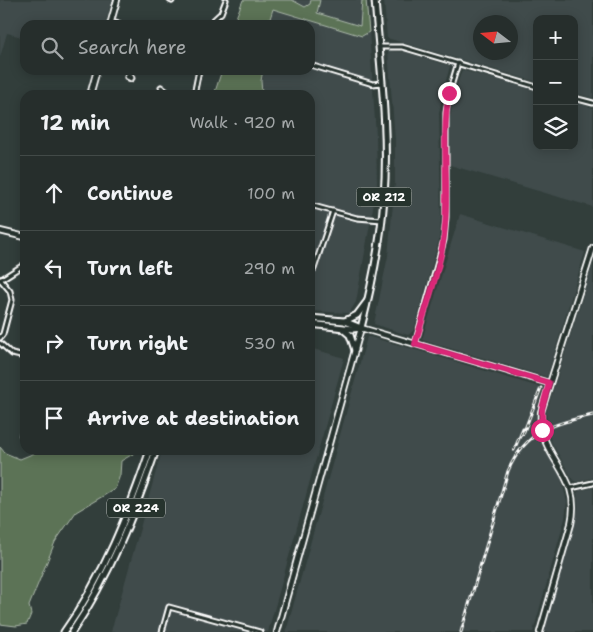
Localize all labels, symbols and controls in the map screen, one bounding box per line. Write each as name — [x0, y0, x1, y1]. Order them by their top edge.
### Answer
north arrow — [473, 15, 518, 60]
map controls — [533, 15, 578, 150]
button: + — [533, 15, 578, 60]
search box — [20, 20, 315, 75]
icon: search — [38, 34, 66, 62]
text: Search here — [78, 35, 187, 60]
button: − — [533, 60, 578, 105]
route end — [438, 82, 461, 105]
button: layers — [533, 105, 578, 150]
text: 12 min — [40, 109, 110, 137]
text: Walk · 920 m — [189, 112, 295, 133]
icon: ahead — [40, 179, 68, 207]
text: Continue — [87, 181, 173, 206]
text: 100 m — [247, 183, 295, 204]
road number: OR 212 — [356, 188, 412, 206]
icon: left — [40, 254, 68, 282]
text: Turn left — [87, 256, 173, 281]
text: 290 m — [243, 258, 295, 279]
icon: right — [40, 329, 68, 357]
text: Turn right — [87, 331, 188, 356]
text: 530 m — [245, 333, 295, 354]
icon: arrive — [40, 404, 68, 432]
text: Arrive at destination — [87, 406, 299, 431]
route start — [531, 419, 554, 442]
road number: OR 224 — [107, 498, 165, 518]

